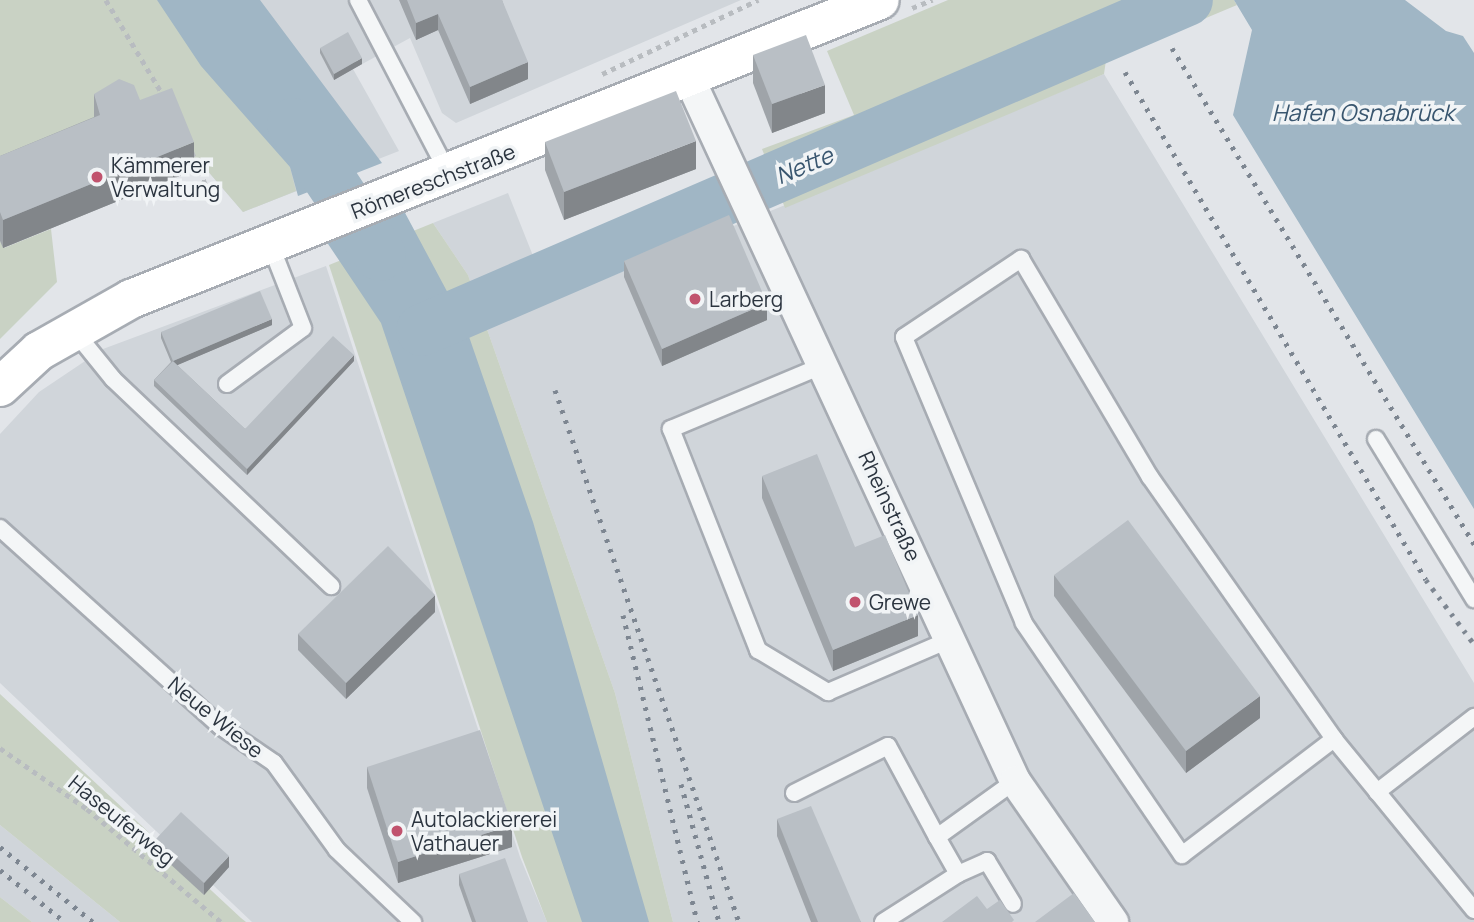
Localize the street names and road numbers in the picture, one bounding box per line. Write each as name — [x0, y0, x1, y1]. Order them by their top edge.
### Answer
street label: Römereschstraße — [347, 138, 519, 224]
street label: Rheinstraße — [854, 447, 926, 565]
street label: Neue Wiese — [163, 671, 269, 763]
street label: Haseuferweg — [64, 770, 180, 870]

